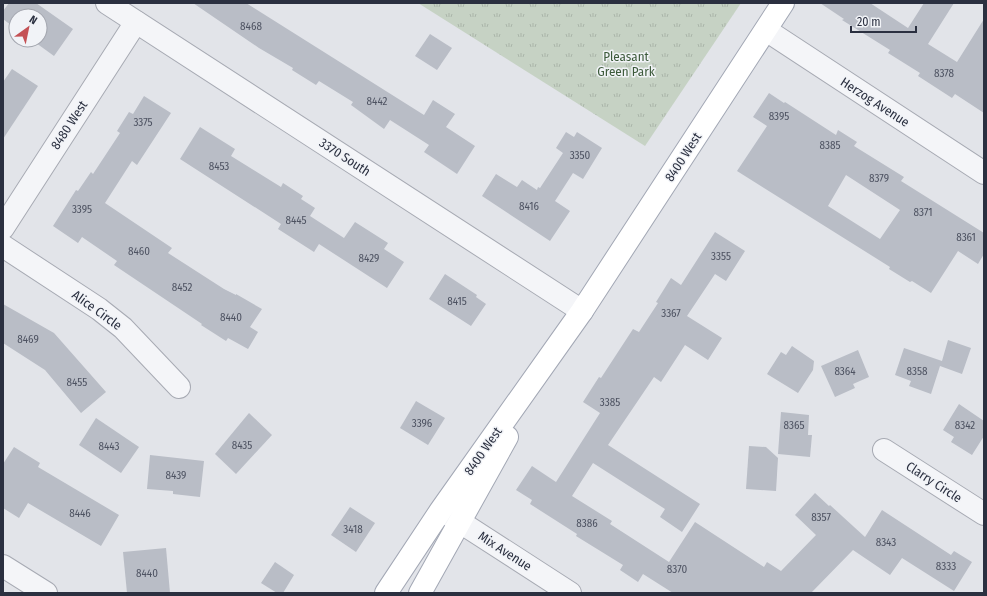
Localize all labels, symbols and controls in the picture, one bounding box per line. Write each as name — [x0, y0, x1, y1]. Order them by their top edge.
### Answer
north arrow — [8, 8, 48, 48]
scale bar — [851, 8, 916, 34]
text: N — [27, 13, 39, 27]
text: 20 m — [857, 15, 881, 29]
house number: 8468 — [240, 20, 262, 33]
park label: Pleasant Green Park — [597, 49, 656, 79]
house number: 8378 — [934, 67, 955, 80]
street label: Herzog Avenue — [838, 74, 912, 130]
house number: 8442 — [367, 95, 388, 108]
street label: 8480 West — [48, 97, 91, 152]
house number: 8395 — [769, 110, 789, 123]
house number: 3375 — [133, 116, 153, 129]
street label: 8400 West — [662, 129, 705, 184]
street label: 3370 South — [317, 135, 373, 179]
house number: 8385 — [819, 139, 841, 152]
house number: 3350 — [570, 149, 591, 162]
house number: 8453 — [209, 160, 229, 173]
house number: 8379 — [869, 172, 889, 185]
house number: 8416 — [519, 200, 540, 213]
house number: 3395 — [72, 203, 92, 216]
house number: 8371 — [913, 206, 933, 219]
house number: 8445 — [285, 214, 307, 227]
house number: 8361 — [956, 231, 976, 244]
house number: 8460 — [128, 245, 150, 258]
house number: 3355 — [711, 250, 731, 263]
house number: 8429 — [359, 252, 379, 265]
house number: 8452 — [172, 281, 192, 294]
street label: Alice Circle — [69, 287, 125, 333]
house number: 8415 — [447, 295, 467, 308]
house number: 3367 — [661, 307, 681, 320]
house number: 8440 — [220, 311, 242, 324]
house number: 8469 — [17, 333, 39, 346]
house number: 8364 — [834, 365, 856, 378]
house number: 8358 — [906, 365, 928, 378]
house number: 8455 — [67, 376, 87, 389]
house number: 3385 — [600, 396, 620, 409]
house number: 3396 — [412, 417, 433, 430]
house number: 8365 — [784, 419, 804, 432]
house number: 8342 — [955, 419, 975, 432]
street label: 8400 West — [461, 423, 505, 478]
house number: 8435 — [232, 439, 252, 452]
house number: 8443 — [99, 440, 120, 453]
street label: Clarry Circle — [903, 458, 965, 506]
house number: 8439 — [166, 469, 186, 482]
house number: 8446 — [69, 507, 91, 520]
house number: 8357 — [811, 511, 831, 524]
house number: 8386 — [576, 517, 598, 530]
house number: 3418 — [343, 523, 363, 536]
street label: Mix Avenue — [476, 528, 534, 574]
house number: 8343 — [876, 536, 896, 549]
house number: 8333 — [936, 560, 956, 573]
house number: 8370 — [667, 563, 687, 576]
house number: 8440 — [136, 567, 158, 580]

